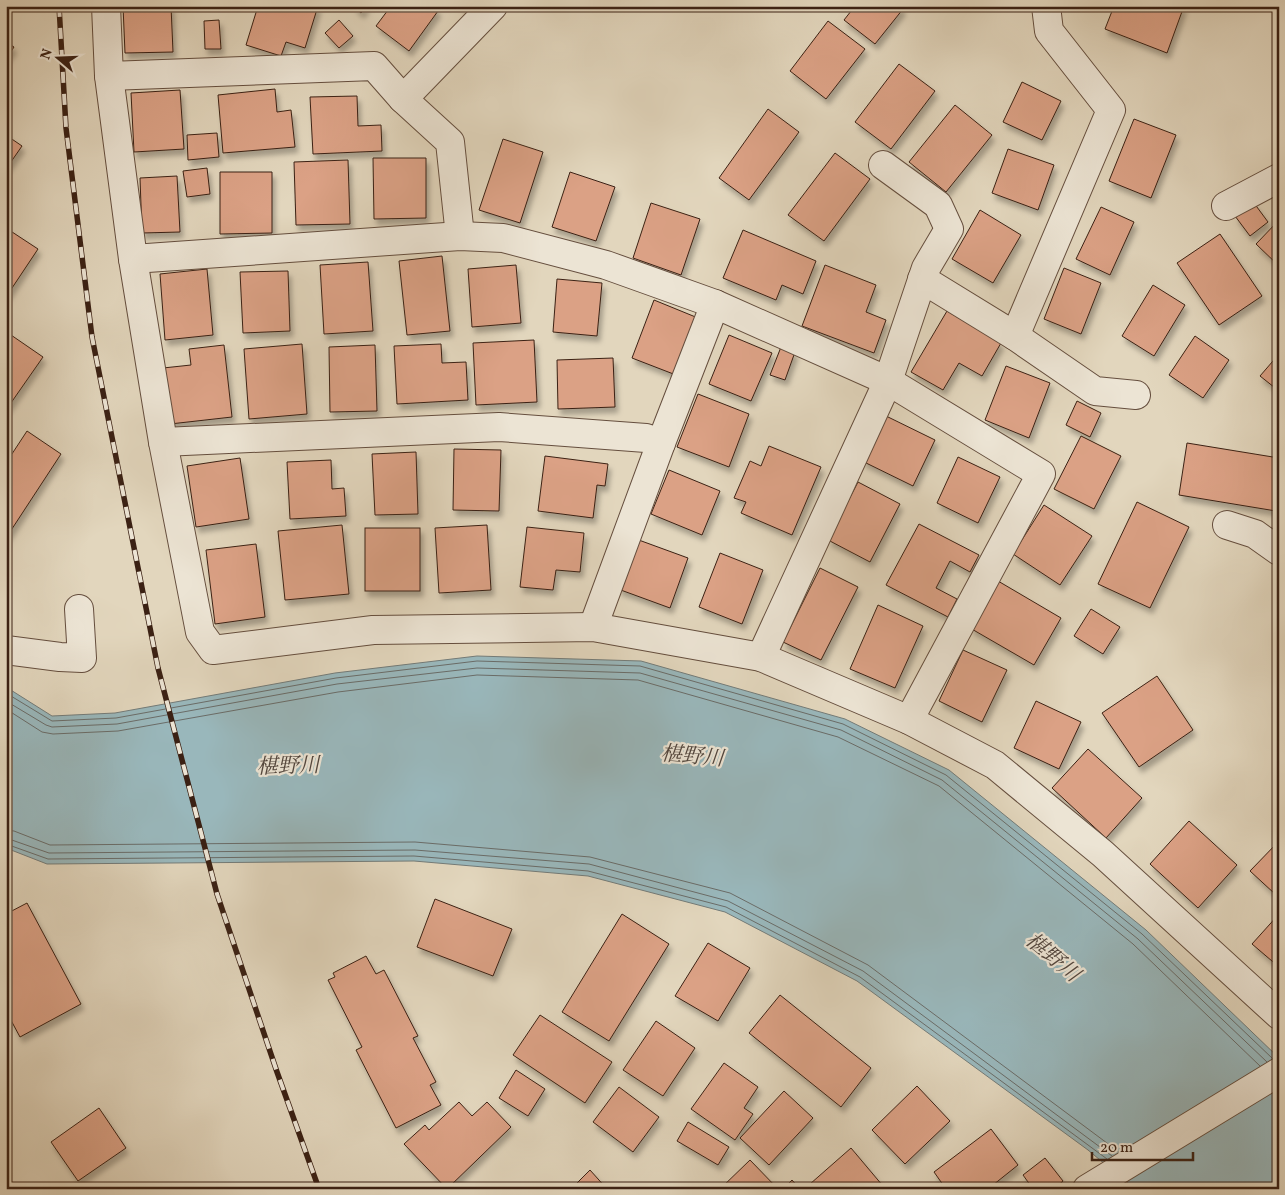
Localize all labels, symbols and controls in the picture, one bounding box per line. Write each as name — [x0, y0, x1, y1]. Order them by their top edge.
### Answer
north arrow — [32, 32, 82, 82]
text: N — [36, 46, 58, 62]
water label: 椹野川 — [659, 740, 727, 774]
water label: 椹野川 — [256, 751, 322, 783]
water label: 椹野川 — [1019, 927, 1087, 991]
scale bar — [1092, 1130, 1194, 1162]
text: 20 m — [1100, 1138, 1133, 1159]

